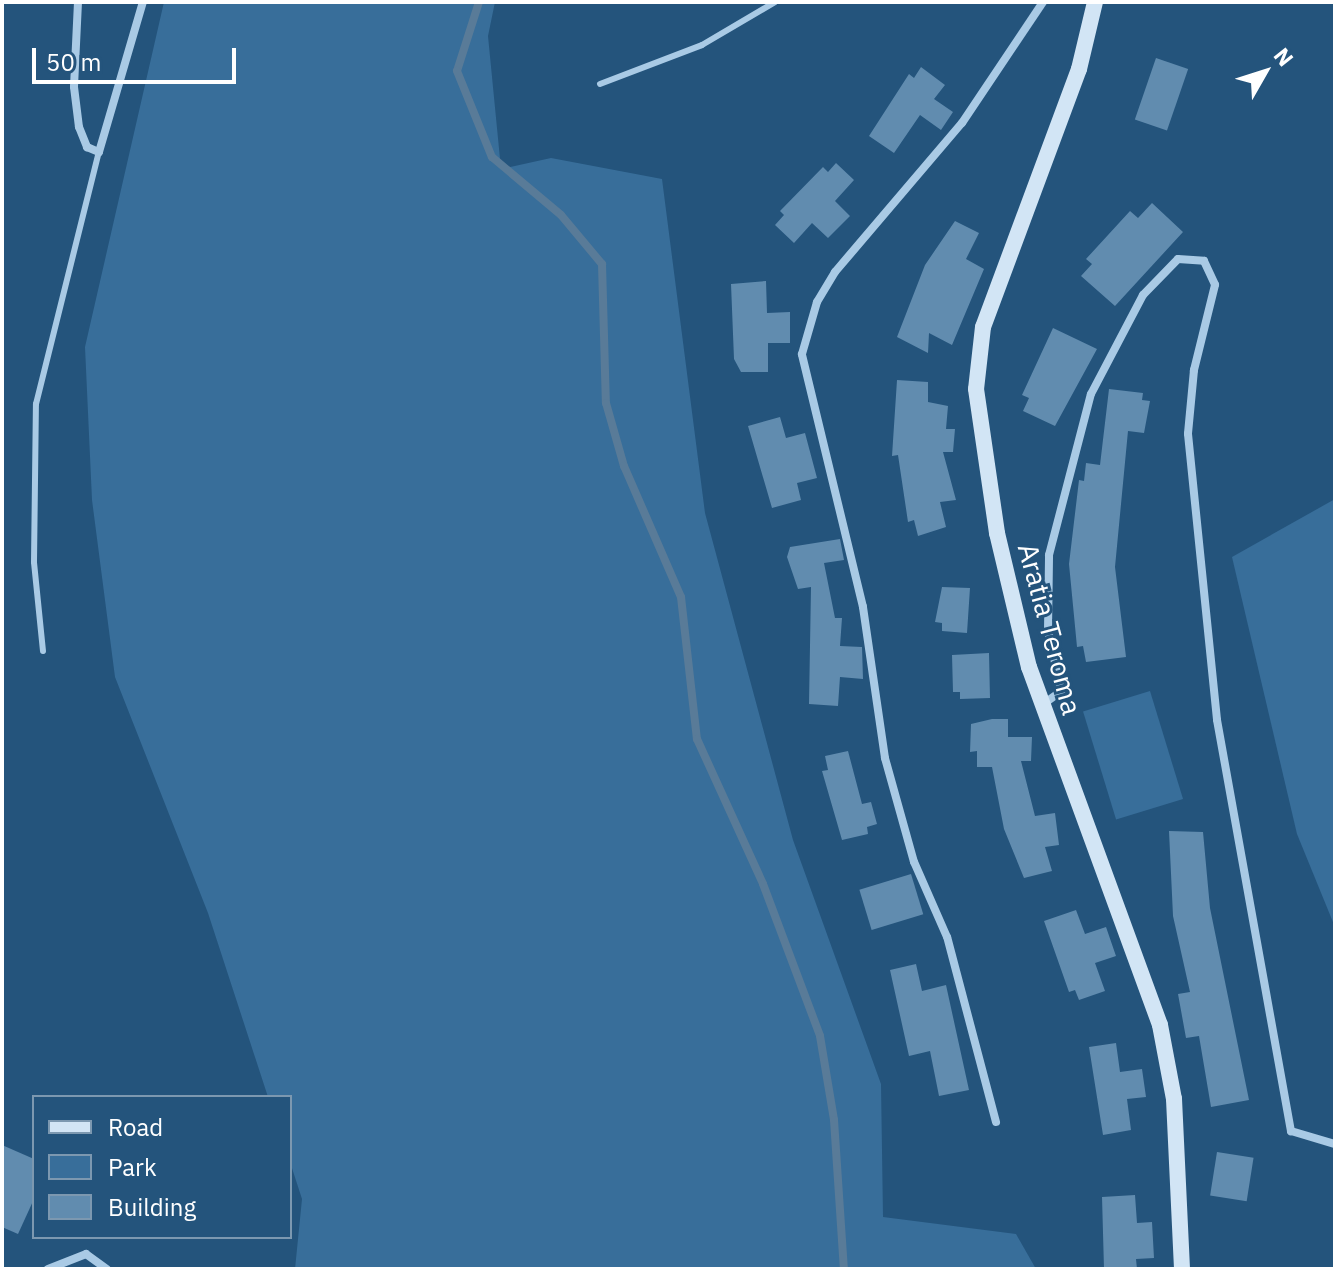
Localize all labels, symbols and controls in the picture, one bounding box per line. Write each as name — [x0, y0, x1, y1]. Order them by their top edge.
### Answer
scale bar — [36, 32, 240, 82]
north arrow — [1225, 32, 1305, 112]
text: N — [1268, 41, 1300, 72]
text: 50 m — [46, 46, 101, 78]
street label: Aratia Teroma — [1011, 540, 1089, 718]
legend — [32, 1095, 292, 1239]
text: Road — [108, 1111, 163, 1143]
text: Park — [108, 1151, 157, 1183]
text: Building — [108, 1191, 196, 1223]

